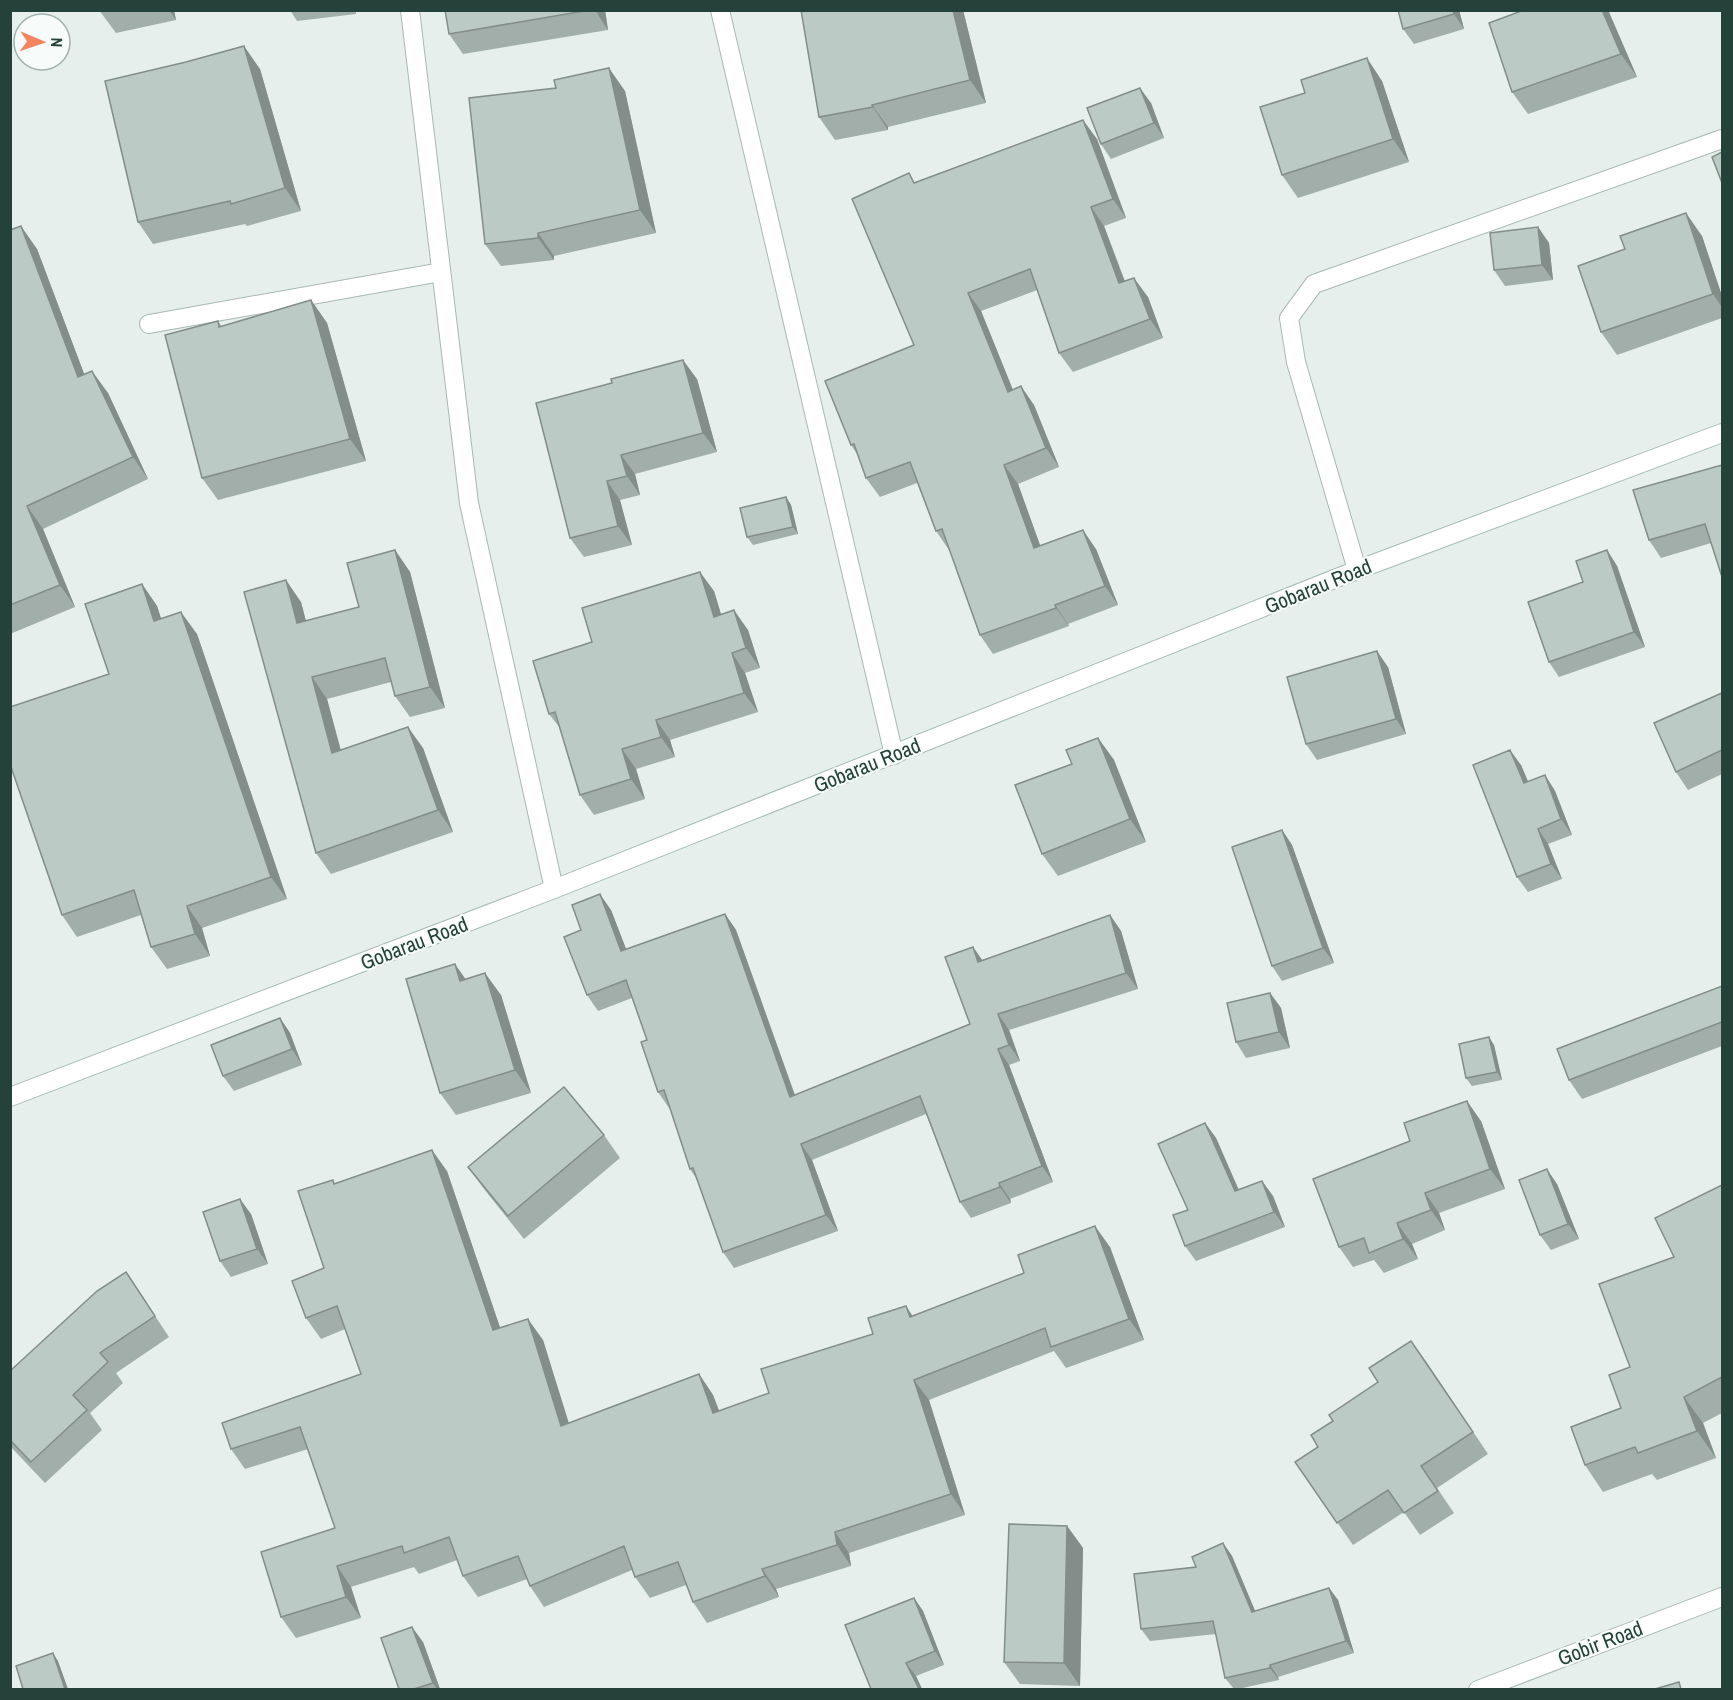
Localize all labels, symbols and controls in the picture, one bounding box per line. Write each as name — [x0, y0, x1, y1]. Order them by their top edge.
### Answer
north arrow — [12, 12, 72, 72]
text: N — [46, 37, 68, 48]
street label: Gobarau Road — [1260, 551, 1376, 621]
street label: Gobarau Road — [809, 730, 925, 800]
street label: Gobarau Road — [356, 909, 472, 977]
street label: Gobir Road — [1553, 1614, 1647, 1672]

